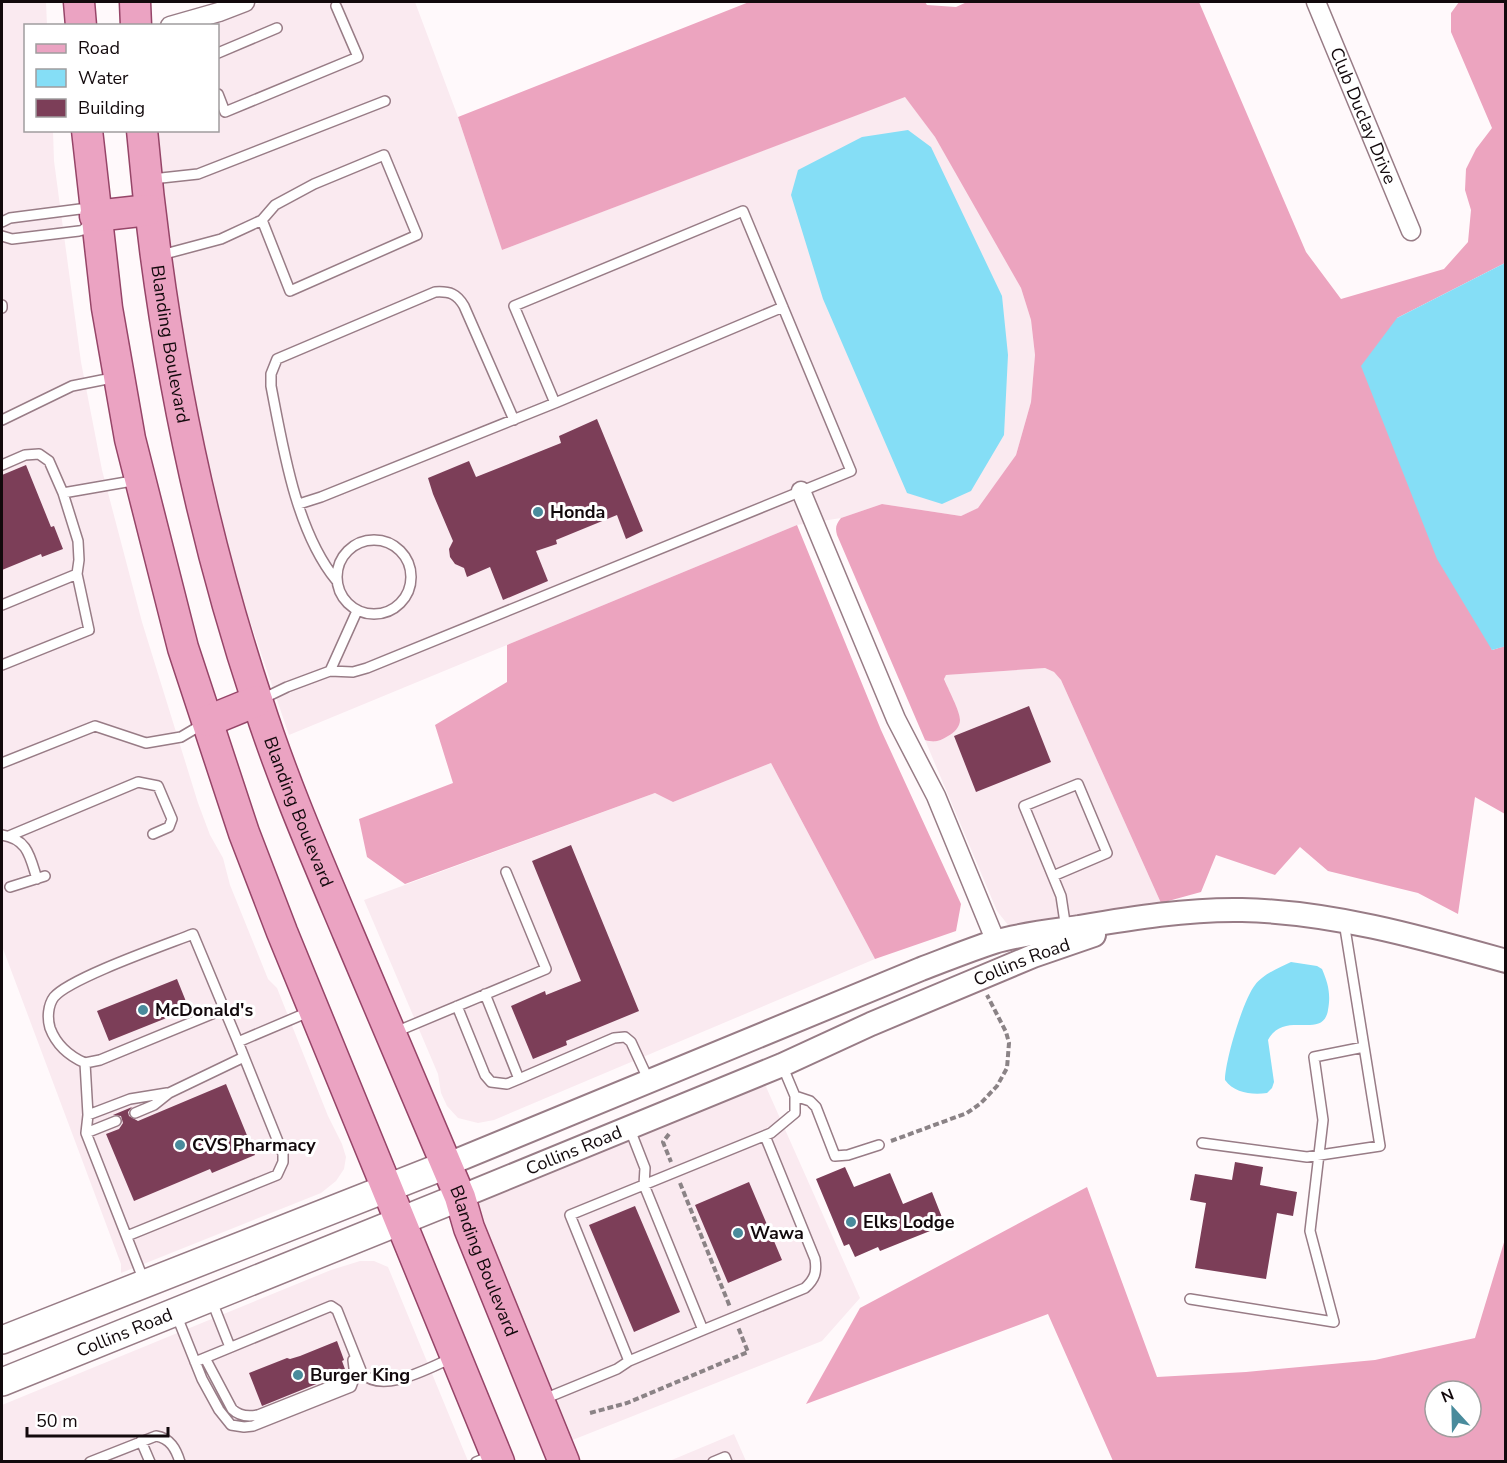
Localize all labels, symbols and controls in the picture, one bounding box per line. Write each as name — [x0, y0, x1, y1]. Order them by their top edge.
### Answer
legend — [24, 24, 219, 132]
text: Road — [78, 36, 120, 60]
street label: Club Duclay Drive — [1324, 44, 1402, 188]
text: Water — [78, 66, 129, 90]
text: Building — [78, 96, 145, 120]
street label: Blanding Boulevard — [145, 264, 195, 425]
place label: Honda — [550, 500, 605, 524]
marker: Honda — [531, 505, 545, 519]
street label: Blanding Boulevard — [258, 733, 339, 891]
street label: Collins Road — [970, 932, 1073, 992]
place label: McDonald's — [155, 998, 253, 1022]
marker: McDonald's — [136, 1003, 150, 1017]
street label: Collins Road — [522, 1120, 625, 1181]
place label: CVS Pharmacy — [192, 1133, 316, 1157]
marker: CVS Pharmacy — [173, 1138, 187, 1152]
street label: Blanding Boulevard — [444, 1181, 524, 1340]
place label: Elks Lodge — [863, 1210, 955, 1234]
marker: Elks Lodge — [844, 1215, 858, 1229]
place label: Wawa — [750, 1221, 804, 1245]
marker: Wawa — [731, 1226, 745, 1240]
street label: Collins Road — [73, 1302, 176, 1363]
place label: Burger King — [310, 1363, 410, 1387]
marker: Burger King — [291, 1368, 305, 1382]
north arrow — [1423, 1379, 1483, 1439]
text: N — [1438, 1384, 1457, 1408]
scale bar — [27, 1400, 168, 1438]
text: 50 m — [36, 1409, 78, 1433]

